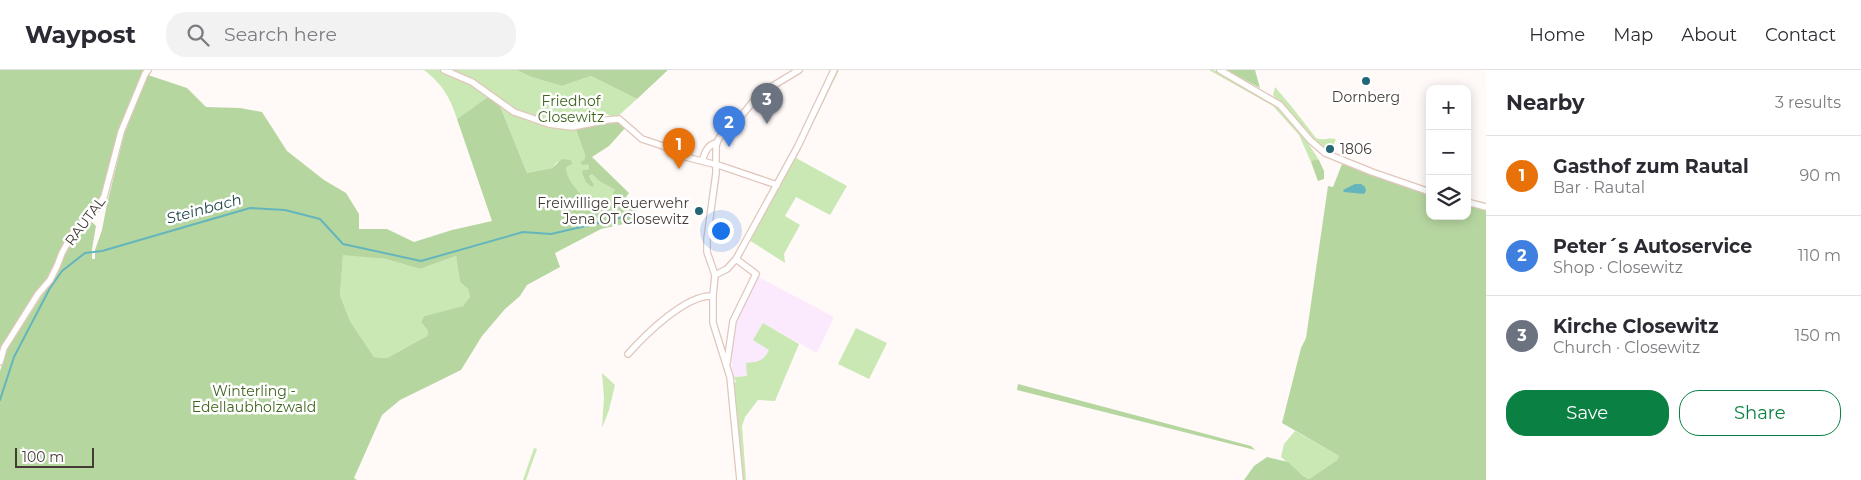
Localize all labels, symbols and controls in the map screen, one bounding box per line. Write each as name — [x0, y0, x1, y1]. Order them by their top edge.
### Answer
search box — [166, 12, 516, 57]
text: Waypost — [25, 20, 136, 49]
icon: search — [184, 21, 212, 49]
text: Search here — [224, 23, 337, 46]
text: Home — [1529, 24, 1585, 46]
text: Map — [1613, 24, 1653, 46]
text: About — [1681, 24, 1737, 46]
text: Contact — [1765, 24, 1836, 46]
marker: Dornberg — [1360, 75, 1372, 87]
pin: 3 — [751, 83, 783, 124]
map controls — [1426, 85, 1471, 220]
button: + — [1426, 85, 1471, 130]
place label: Dornberg — [1332, 88, 1400, 106]
text: Nearby — [1506, 90, 1585, 115]
park label: Friedhof Closewitz — [538, 92, 604, 126]
text: 3 results — [1775, 93, 1841, 112]
pin: 2 — [713, 106, 745, 147]
pin: 1 — [663, 128, 695, 169]
button: − — [1426, 130, 1471, 175]
place label: 1806 — [1340, 140, 1372, 158]
marker: 1806 — [1324, 143, 1336, 155]
text: Gasthof zum Rautal — [1553, 155, 1749, 178]
text: 1 — [1519, 166, 1525, 185]
text: 90 m — [1799, 166, 1841, 185]
button: layers — [1426, 175, 1471, 220]
text: Bar · Rautal — [1553, 178, 1645, 197]
water label: Steinbach — [164, 189, 244, 228]
street label: RAUTAL — [61, 192, 110, 249]
place label: Freiwillige Feuerwehr Jena OT Closewitz — [537, 194, 689, 228]
marker: Freiwillige Feuerwehr Jena OT Closewitz — [693, 205, 705, 217]
your location — [708, 218, 734, 244]
text: Peter´s Autoservice — [1553, 235, 1752, 258]
text: 2 — [1517, 246, 1527, 265]
text: 110 m — [1798, 246, 1841, 265]
text: Shop · Closewitz — [1553, 258, 1683, 277]
text: Kirche Closewitz — [1553, 315, 1718, 338]
text: 3 — [1517, 326, 1527, 345]
text: 150 m — [1794, 326, 1841, 345]
text: Church · Closewitz — [1553, 338, 1700, 357]
park label: Winterling - Edellaubholzwald — [192, 382, 316, 416]
button: Save — [1506, 390, 1669, 436]
button: Share — [1679, 390, 1841, 436]
scale bar — [15, 445, 94, 468]
text: 100 m — [22, 448, 64, 466]

